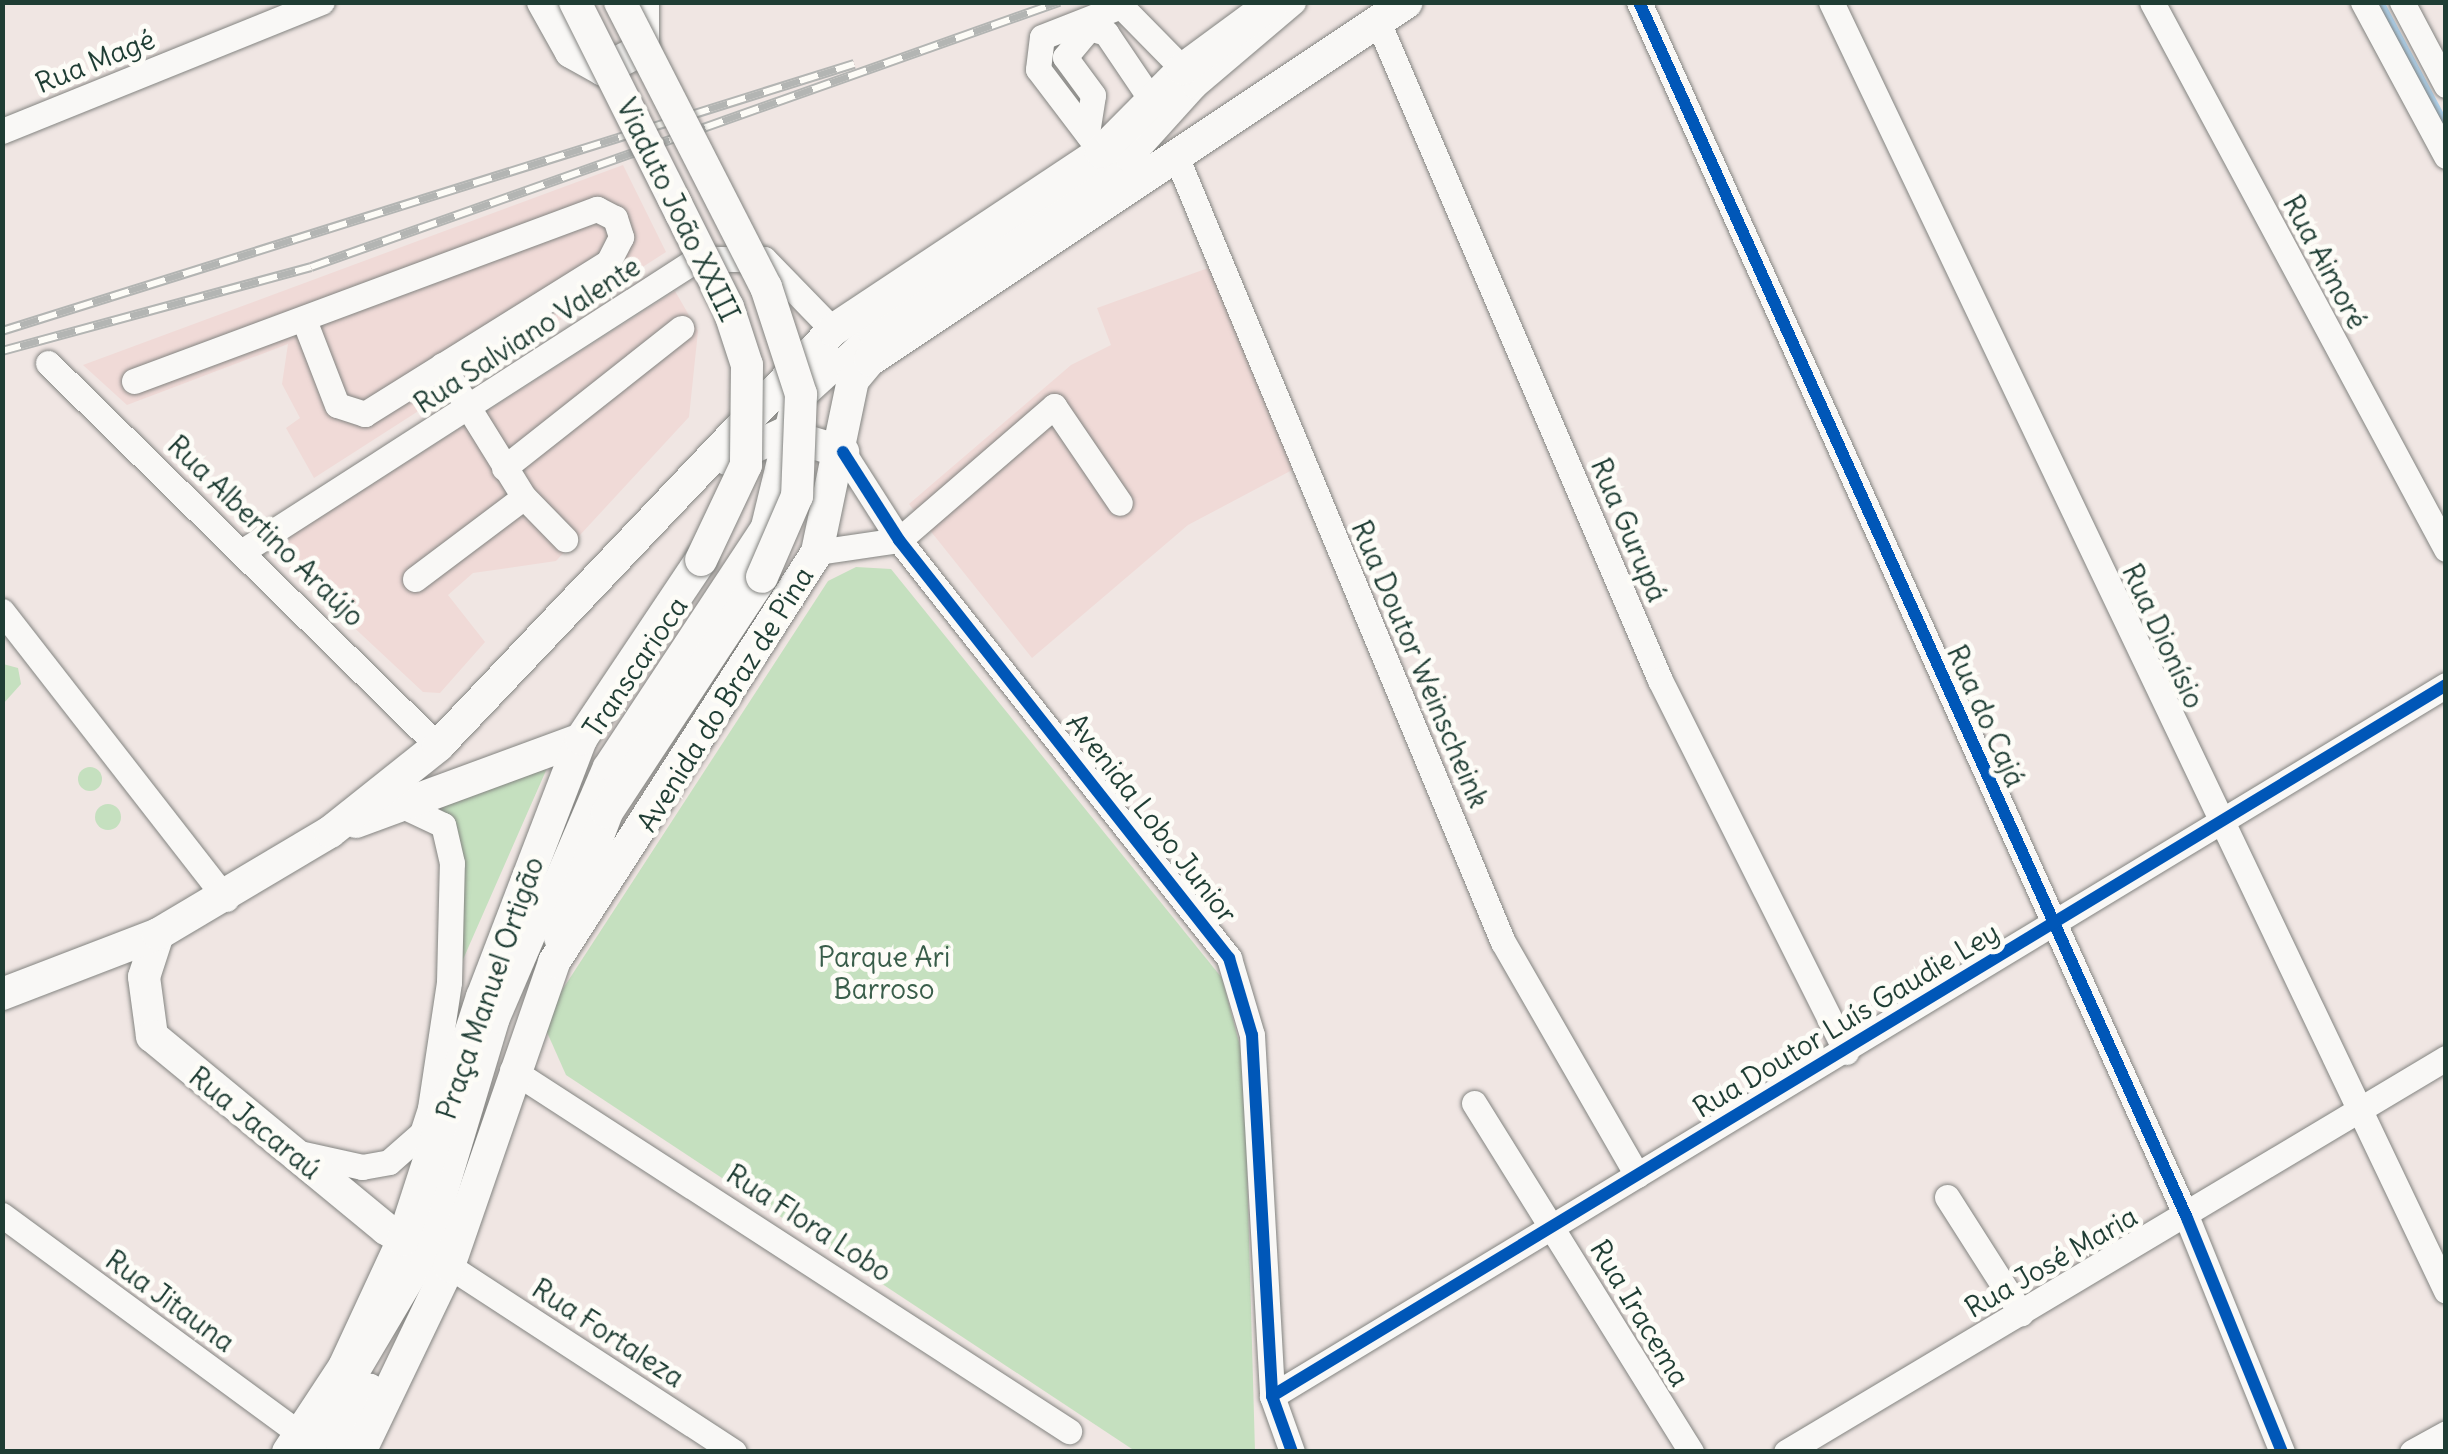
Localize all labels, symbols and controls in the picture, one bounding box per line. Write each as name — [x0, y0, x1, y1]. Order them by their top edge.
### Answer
street label: Rua Magé — [30, 22, 160, 100]
street label: Viaduto João XXIII — [609, 93, 747, 327]
street label: Rua Aimoré — [2276, 189, 2374, 335]
street label: Rua Salviano Valente — [408, 249, 646, 421]
street label: Rua Albertino Araújo — [161, 428, 371, 634]
street label: Rua Gurupá — [1584, 453, 1674, 607]
street label: Rua Doutor Weinscheink — [1344, 515, 1496, 813]
street label: Rua Dionísio — [2115, 558, 2211, 714]
street label: Avenida do Braz de Pina — [630, 560, 820, 838]
street label: Transcarioca — [576, 590, 694, 744]
street label: Rua do Cajá — [1940, 640, 2032, 792]
street label: Avenida Lobo Junior — [1060, 706, 1244, 930]
street label: Praça Manuel Ortigão — [429, 852, 551, 1124]
street label: Rua Doutor Luís Gaudie Ley — [1687, 915, 2005, 1125]
park label: Parque Ari Barroso — [818, 940, 950, 1006]
street label: Rua Jacaraú — [182, 1060, 328, 1186]
street label: Rua Flora Lobo — [720, 1157, 898, 1289]
street label: Rua José Maria — [1959, 1199, 2143, 1325]
street label: Rua Iracema — [1583, 1234, 1697, 1392]
street label: Rua Jitauna — [99, 1243, 241, 1359]
street label: Rua Fortaleza — [526, 1271, 690, 1395]

